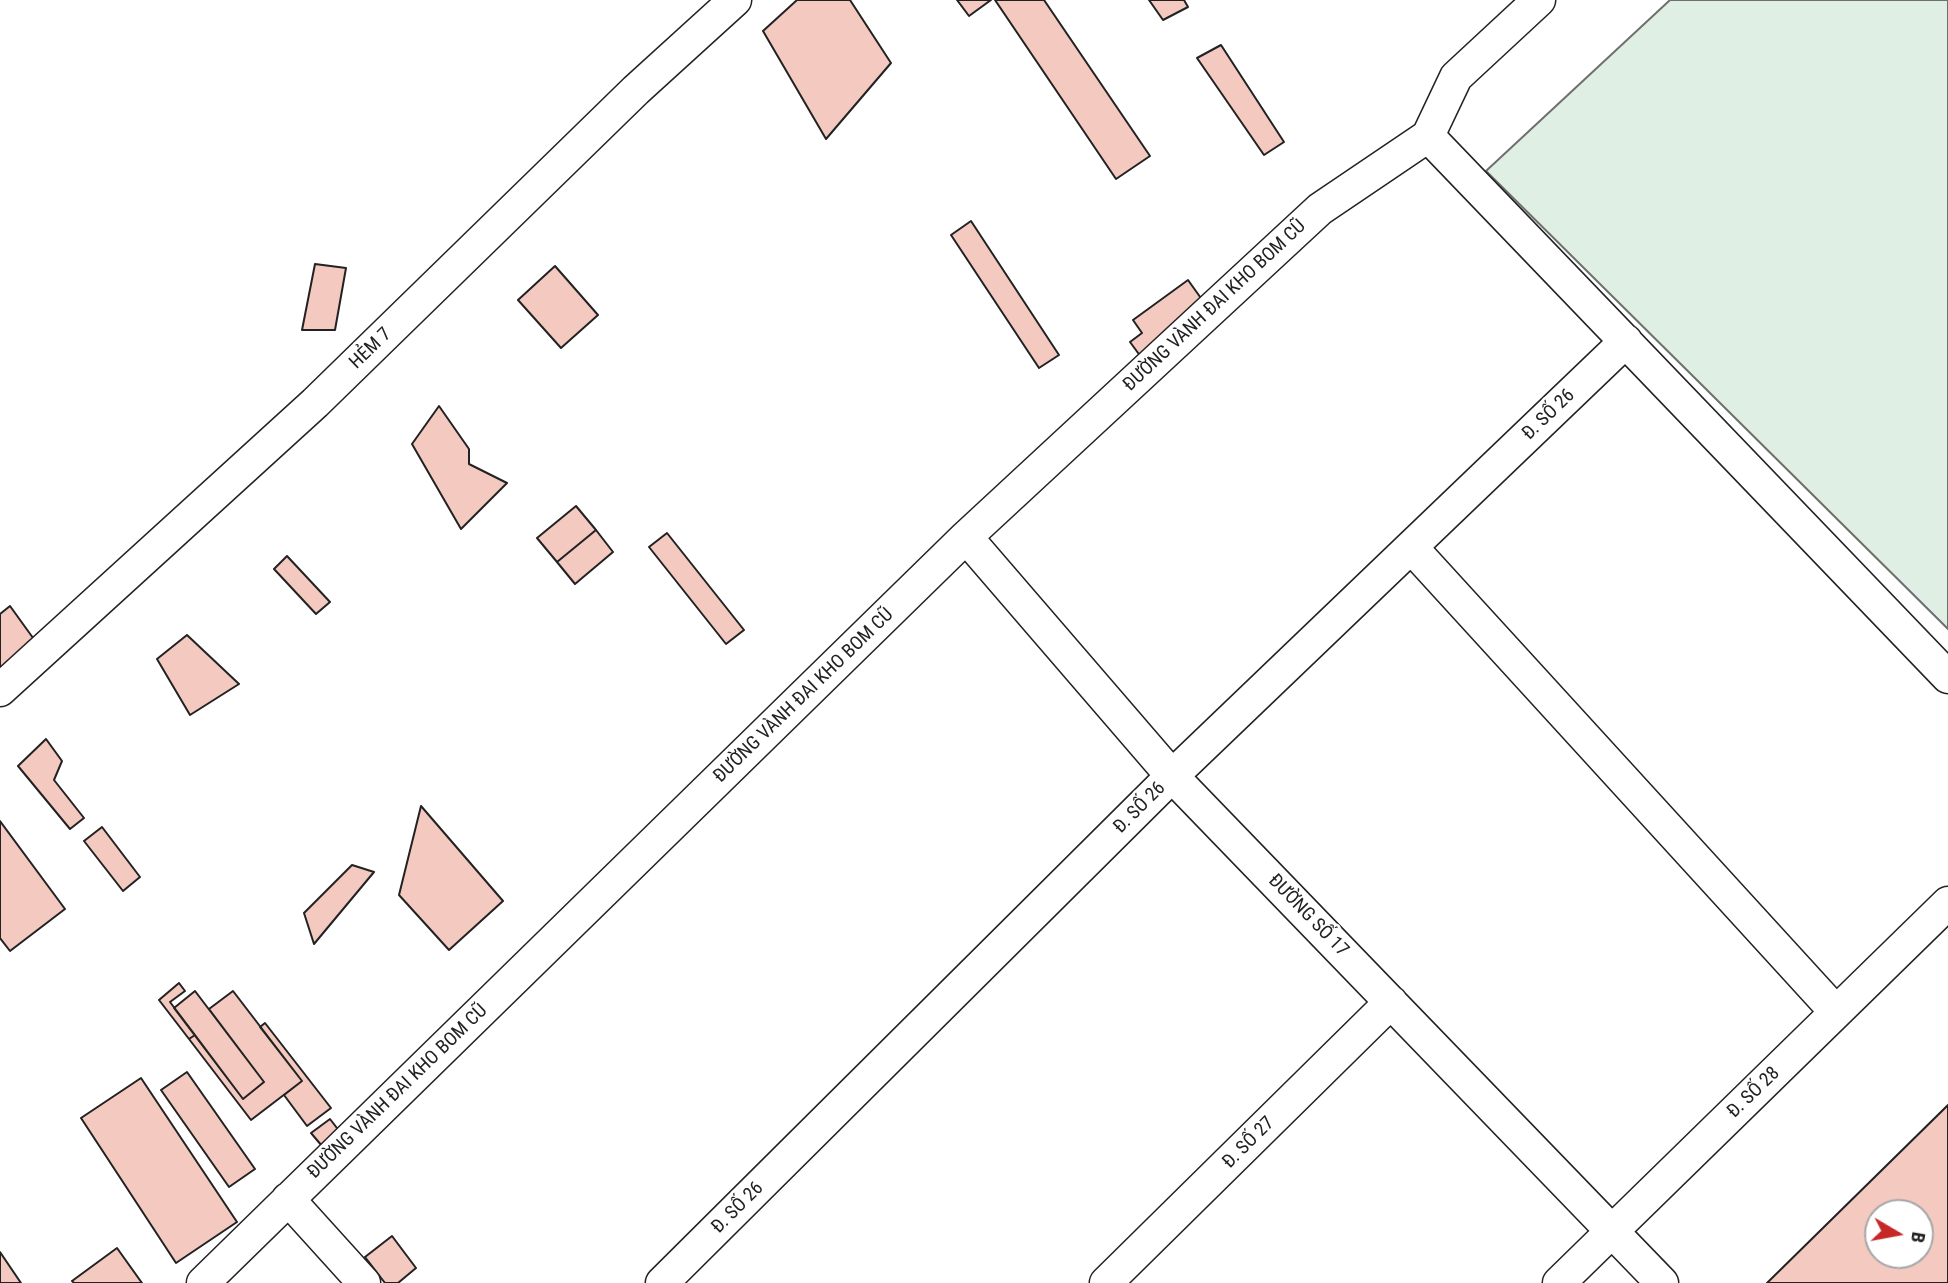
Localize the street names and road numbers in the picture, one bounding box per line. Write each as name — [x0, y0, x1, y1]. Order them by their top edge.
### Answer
street label: ĐƯỜNG VÀNH ĐAI KHO BOM CŨ — [1119, 215, 1311, 397]
street label: HẺM 7 — [345, 324, 397, 374]
street label: Đ. SỐ 26 — [1518, 385, 1580, 445]
street label: ĐƯỜNG VÀNH ĐAI KHO BOM CŨ — [709, 604, 899, 788]
street label: Đ. SỐ 26 — [1109, 777, 1171, 839]
street label: ĐƯỜNG SỐ 17 — [1263, 870, 1353, 962]
street label: ĐƯỜNG VÀNH ĐAI KHO BOM CŨ — [303, 1000, 493, 1184]
street label: Đ. SỐ 28 — [1723, 1063, 1785, 1123]
street label: Đ. SỐ 27 — [1218, 1112, 1280, 1174]
street label: Đ. SỐ 26 — [707, 1177, 769, 1239]

